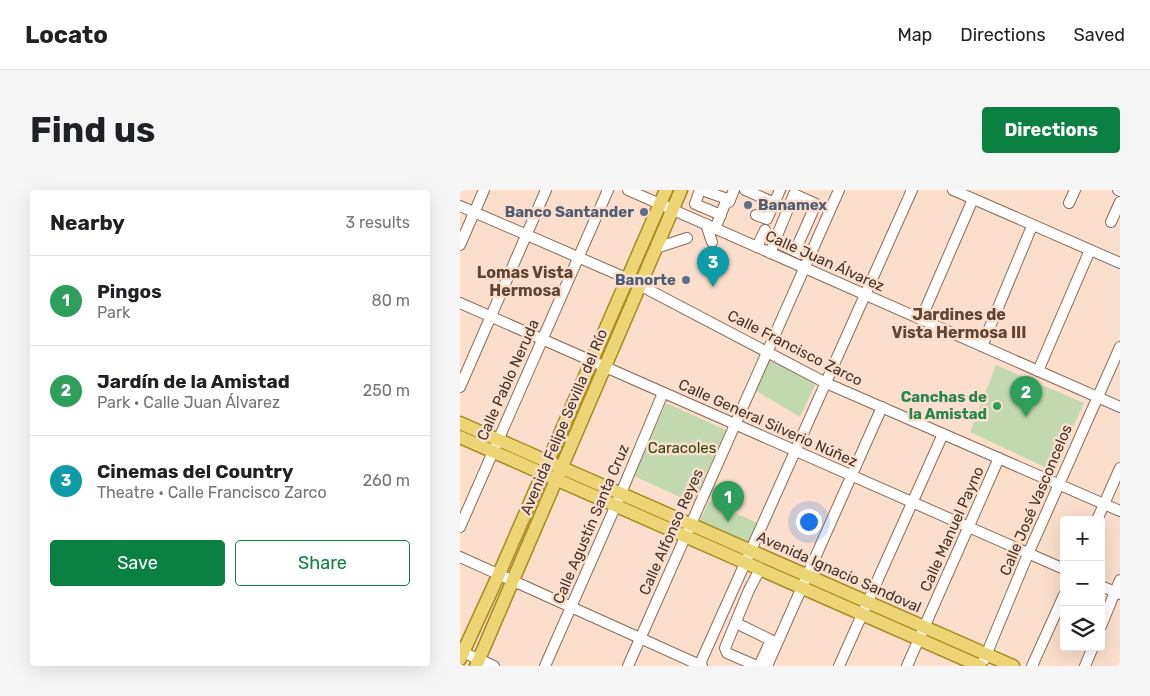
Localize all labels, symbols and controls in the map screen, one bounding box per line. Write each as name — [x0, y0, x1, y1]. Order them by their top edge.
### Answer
text: Locato — [25, 21, 108, 49]
text: Map — [897, 24, 932, 46]
text: Directions — [960, 24, 1046, 46]
text: Saved — [1074, 24, 1125, 46]
button: Directions — [982, 107, 1120, 153]
text: Find us — [30, 109, 155, 151]
place label: Banamex — [758, 196, 827, 214]
marker: Banamex — [742, 199, 754, 211]
place label: Banco Santander — [505, 203, 634, 221]
marker: Banco Santander — [638, 206, 650, 218]
text: Nearby — [50, 210, 125, 235]
text: 3 results — [345, 213, 410, 232]
street label: Calle Juan Álvarez — [763, 227, 888, 295]
pin: 3 — [697, 246, 729, 287]
district label: Lomas Vista Hermosa — [477, 263, 573, 300]
place label: Banorte — [615, 271, 676, 289]
marker: Banorte — [680, 274, 692, 286]
text: Pingos — [97, 280, 162, 303]
text: 1 — [62, 291, 70, 310]
text: 80 m — [372, 291, 410, 310]
text: Park — [97, 303, 130, 322]
district label: Jardines de Vista Hermosa III — [892, 305, 1027, 342]
street label: Calle Francisco Zarco — [725, 306, 865, 390]
street label: Calle Pablo Neruda — [473, 316, 543, 444]
street label: Avenida Felipe Sevilla del Río — [517, 326, 611, 518]
text: Jardín de la Amistad — [97, 370, 290, 393]
street label: Calle General Silverio Núñez — [676, 375, 861, 471]
pin: 2 — [1010, 376, 1042, 417]
text: 2 — [61, 381, 71, 400]
text: 250 m — [363, 381, 410, 400]
place label: Canchas de la Amistad — [901, 388, 987, 423]
text: Park · Calle Juan Álvarez — [97, 393, 280, 412]
marker: Canchas de la Amistad — [991, 400, 1003, 412]
street label: Calle José Vasconcelos — [996, 421, 1076, 578]
park label: Caracoles — [648, 439, 717, 457]
street label: Calle Agustín Santa Cruz — [549, 441, 633, 607]
text: Cinemas del Country — [97, 460, 293, 483]
street label: Calle Manuel Payno — [916, 464, 988, 594]
street label: Calle Alfonso Reyes — [635, 466, 707, 598]
text: 3 — [61, 471, 71, 490]
text: 260 m — [363, 471, 410, 490]
pin: 1 — [712, 481, 744, 522]
text: Theatre · Calle Francisco Zarco — [97, 483, 327, 502]
your location — [796, 509, 822, 535]
map controls — [1060, 516, 1105, 651]
button: + — [1060, 516, 1105, 561]
street label: Avenida Ignacio Sandoval — [754, 528, 924, 616]
button: Save — [50, 540, 225, 586]
button: Share — [235, 540, 410, 586]
button: − — [1060, 561, 1105, 606]
button: layers — [1060, 606, 1105, 651]

